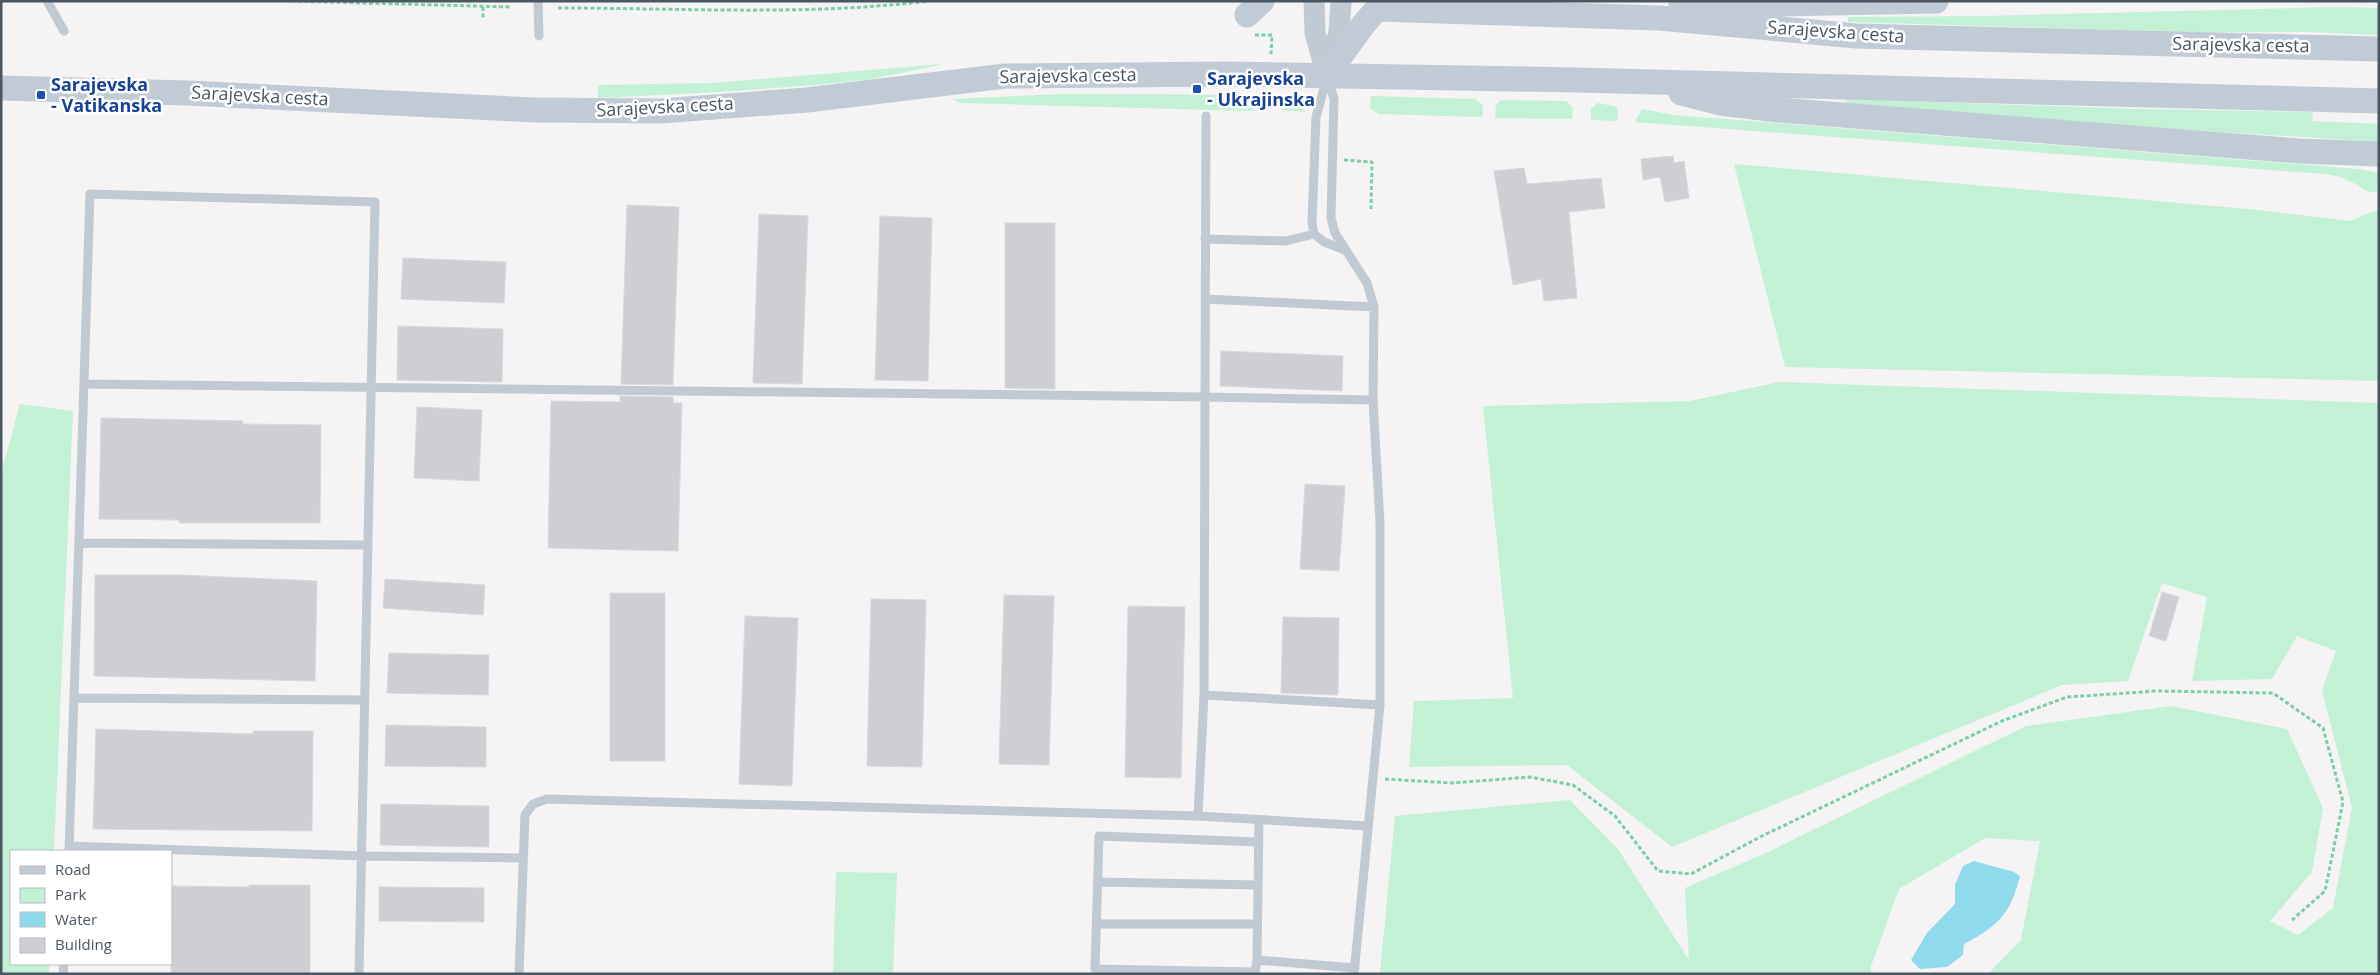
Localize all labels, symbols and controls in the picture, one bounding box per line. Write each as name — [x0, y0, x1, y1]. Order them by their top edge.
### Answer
street label: Sarajevska cesta — [1767, 14, 1905, 48]
street label: Sarajevska cesta — [2172, 31, 2310, 57]
street label: Sarajevska cesta — [999, 62, 1137, 88]
place label: Sarajevska - Ukrajinska — [1207, 66, 1315, 111]
place label: Sarajevska - Vatikanska — [51, 72, 162, 117]
street label: Sarajevska cesta — [191, 79, 329, 111]
marker: Sarajevska - Ukrajinska — [1191, 83, 1203, 95]
marker: Sarajevska - Vatikanska — [35, 89, 47, 101]
street label: Sarajevska cesta — [596, 90, 734, 122]
legend — [10, 850, 172, 965]
text: Road — [55, 859, 91, 879]
text: Park — [55, 884, 86, 904]
text: Water — [55, 909, 97, 929]
text: Building — [55, 934, 112, 954]

